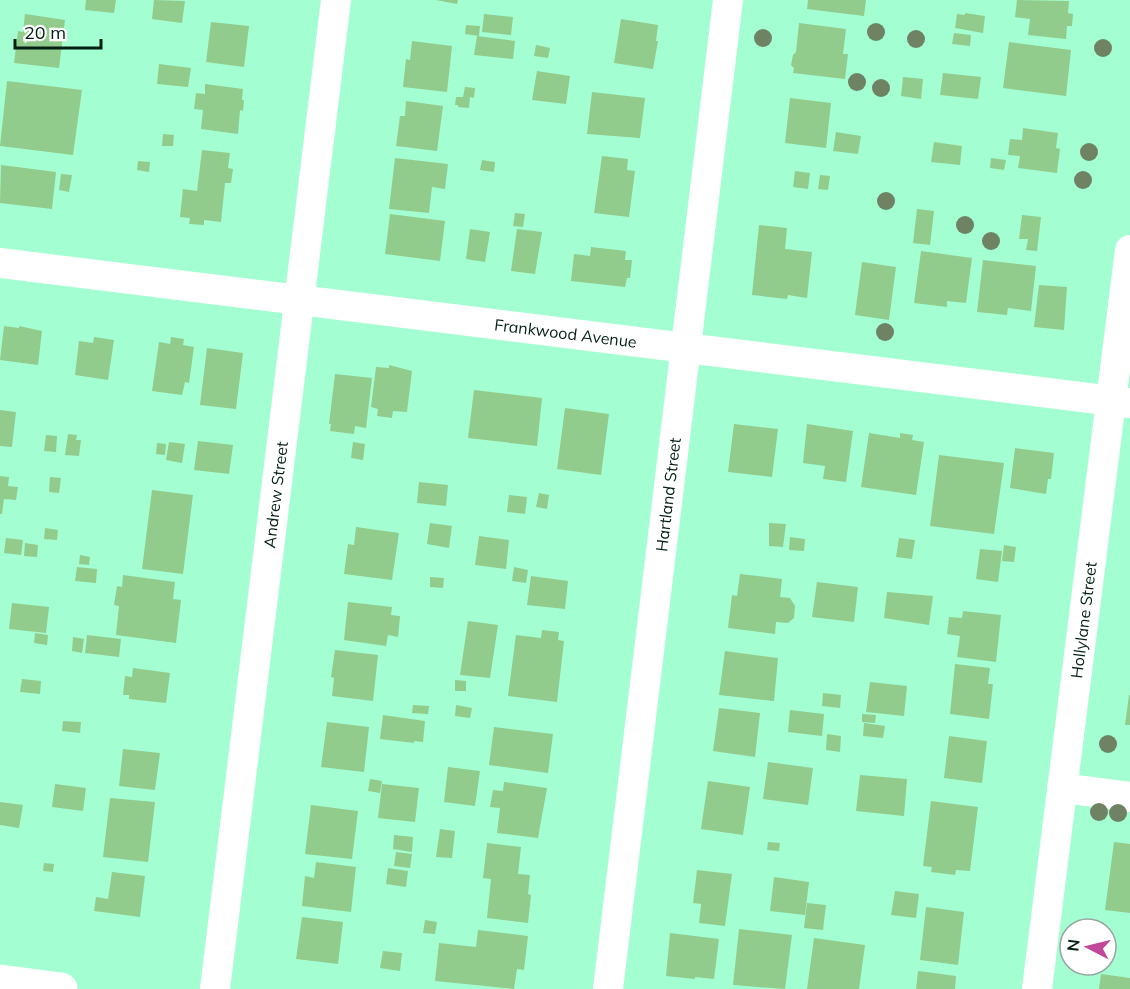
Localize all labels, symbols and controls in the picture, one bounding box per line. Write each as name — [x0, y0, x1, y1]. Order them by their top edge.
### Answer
scale bar — [15, 12, 100, 50]
text: 20 m — [24, 21, 66, 44]
street label: Frankwood Avenue — [493, 314, 638, 352]
street label: Hartland Street — [651, 436, 685, 553]
street label: Andrew Street — [259, 440, 292, 549]
street label: Hollylane Street — [1066, 560, 1101, 679]
north arrow — [1058, 917, 1118, 977]
text: N — [1062, 938, 1084, 952]

